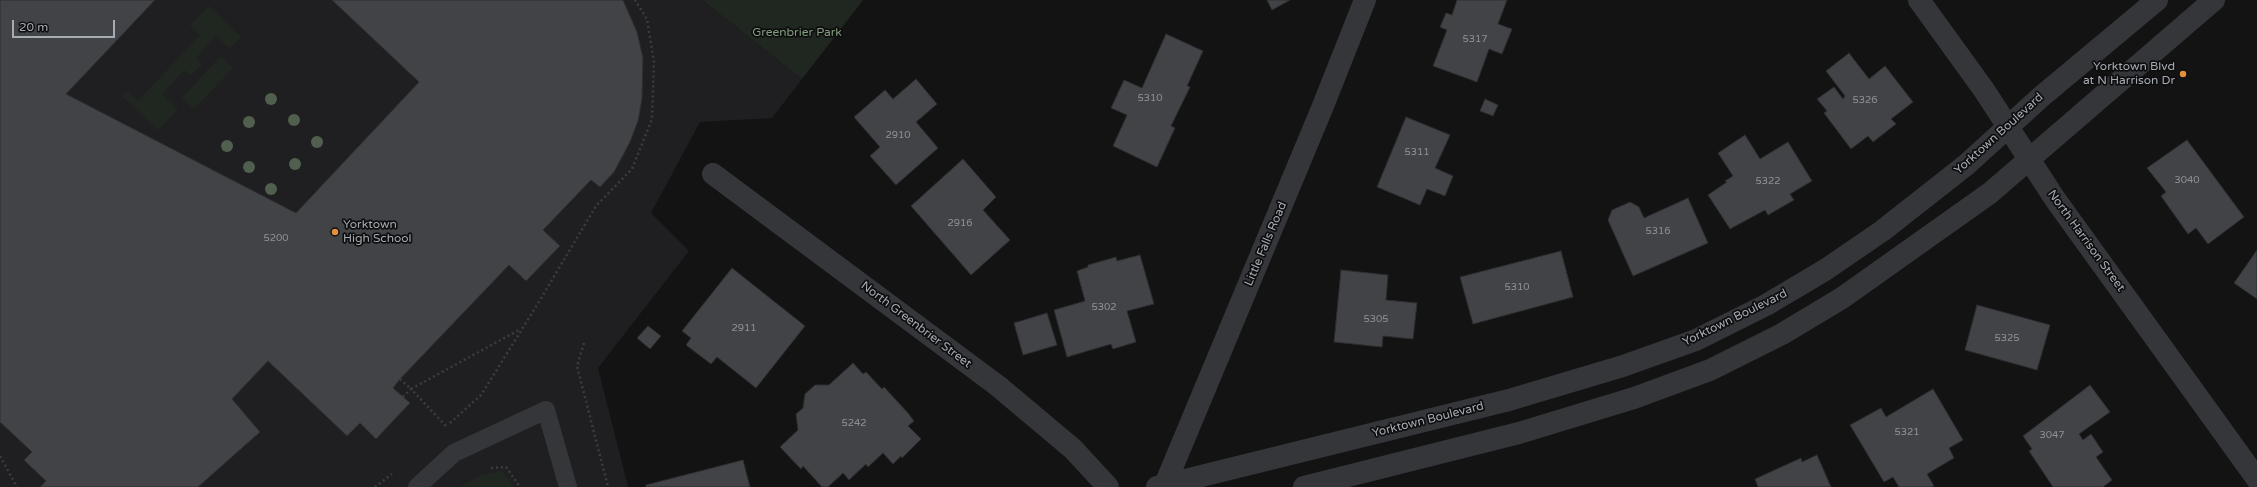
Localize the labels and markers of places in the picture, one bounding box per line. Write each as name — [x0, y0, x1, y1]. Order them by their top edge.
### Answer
place label: Yorktown Blvd at N Harrison Dr — [2083, 60, 2175, 88]
marker: Yorktown Blvd at N Harrison Dr — [2178, 69, 2188, 79]
place label: Yorktown High School — [343, 218, 412, 246]
marker: Yorktown High School — [330, 227, 340, 237]

